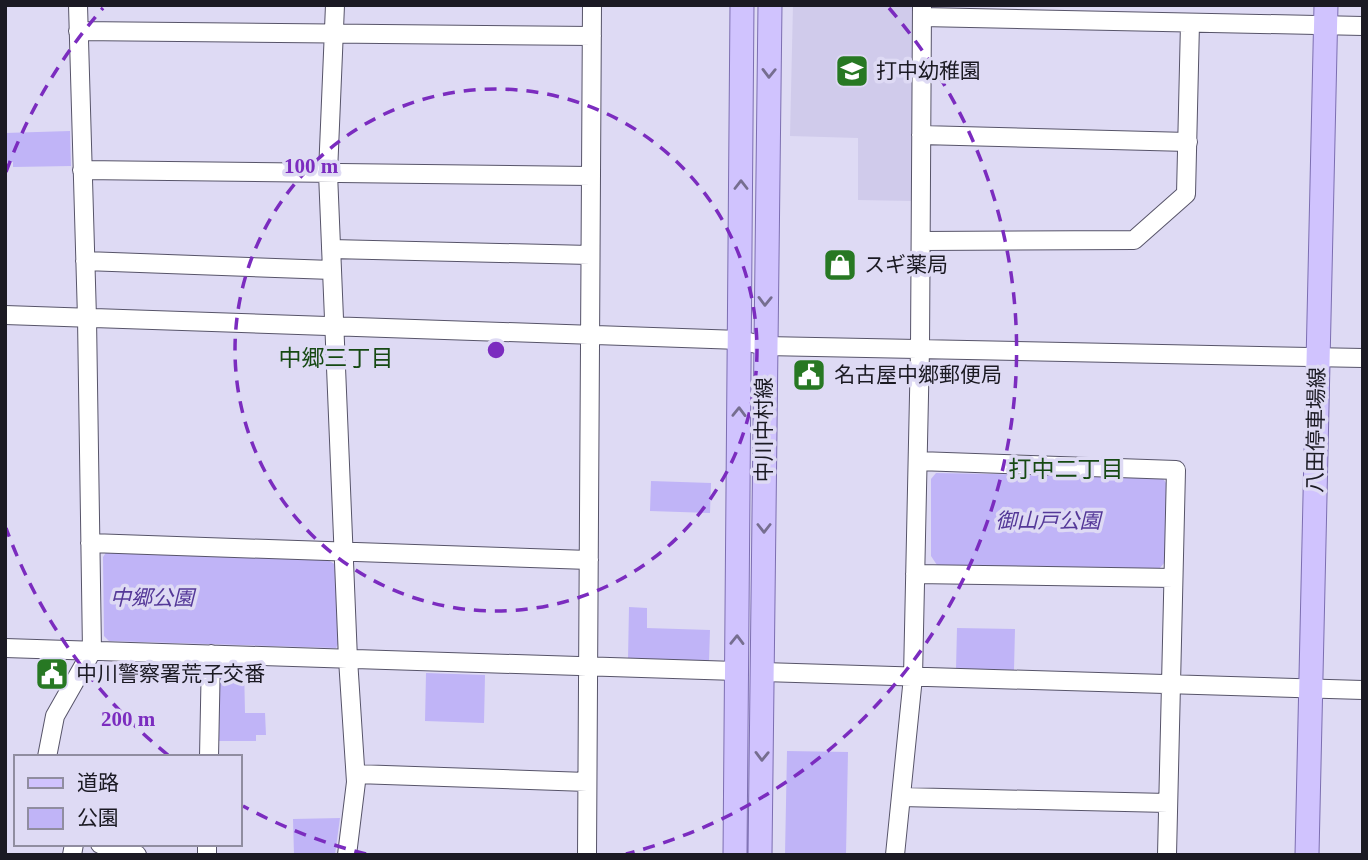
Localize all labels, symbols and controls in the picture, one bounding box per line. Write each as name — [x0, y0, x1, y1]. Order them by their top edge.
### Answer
school or university icon: 打中幼稚園 — [833, 52, 871, 90]
place label: 打中幼稚園 — [876, 59, 981, 83]
one-way arrow — [761, 68, 776, 79]
text: 100 m — [284, 154, 339, 178]
one-way arrow — [733, 179, 749, 189]
shop icon: スギ薬局 — [821, 246, 859, 284]
place label: スギ薬局 — [864, 253, 948, 277]
one-way arrow — [758, 296, 773, 307]
centre of rings — [484, 338, 508, 362]
district label: 中郷三丁目 — [279, 346, 394, 371]
public building icon: 名古屋中郷郵便局 — [790, 356, 828, 394]
place label: 名古屋中郷郵便局 — [834, 363, 1002, 387]
street label: 八田停車場線 — [1303, 367, 1329, 493]
street label: 中川中村線 — [752, 378, 776, 483]
one-way arrow — [731, 406, 747, 417]
district label: 打中二丁目 — [1009, 457, 1124, 482]
park label: 御山戸公園 — [996, 509, 1103, 533]
one-way arrow — [756, 524, 772, 534]
park label: 中郷公園 — [110, 586, 197, 610]
one-way arrow — [729, 634, 745, 644]
public building icon: 中川警察署荒子交番 — [33, 655, 71, 693]
place label: 中川警察署荒子交番 — [76, 662, 265, 686]
text: 200 m — [101, 707, 156, 731]
one-way arrow — [754, 751, 770, 762]
legend — [14, 755, 242, 846]
text: 道路 — [77, 771, 119, 795]
text: 公園 — [77, 806, 119, 830]

